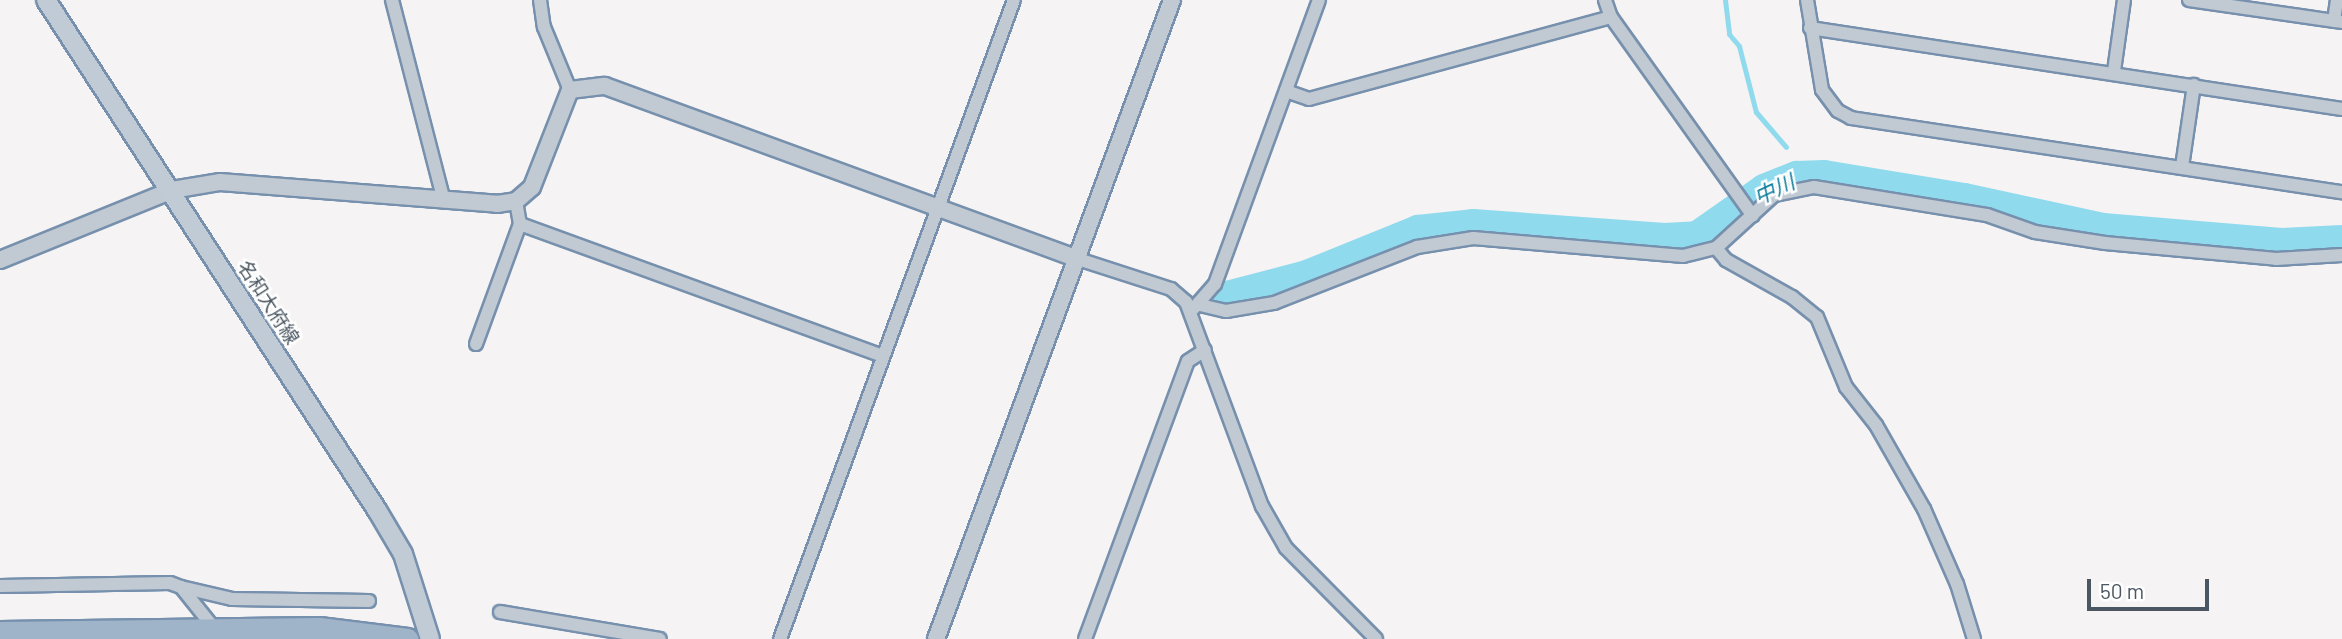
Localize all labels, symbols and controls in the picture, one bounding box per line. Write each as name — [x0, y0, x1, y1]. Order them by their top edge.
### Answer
water label: 中川 — [1750, 169, 1798, 209]
street label: 名和大府線 — [234, 256, 304, 348]
scale bar — [2090, 566, 2212, 610]
text: 50 m — [2100, 578, 2144, 603]

